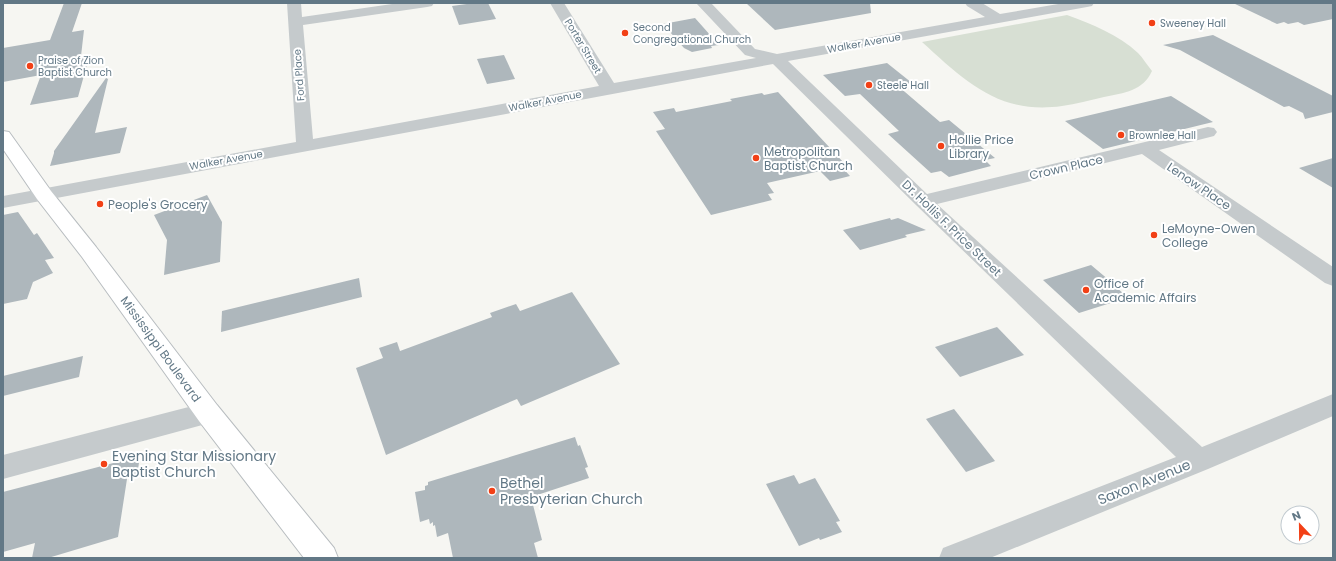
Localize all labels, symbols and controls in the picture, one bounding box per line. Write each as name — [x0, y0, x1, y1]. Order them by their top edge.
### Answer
street label: Porter Street — [561, 16, 605, 76]
place label: Sweeney Hall — [1160, 16, 1226, 31]
marker: Sweeney Hall — [1147, 18, 1157, 28]
place label: Second Congregational Church — [633, 20, 751, 47]
marker: Second Congregational Church — [620, 28, 630, 38]
street label: Walker Avenue — [826, 29, 902, 57]
street label: Ford Place — [290, 49, 308, 101]
place label: Praise of Zion Baptist Church — [38, 53, 112, 80]
marker: Praise of Zion Baptist Church — [25, 61, 35, 71]
place label: Steele Hall — [877, 78, 929, 93]
marker: Steele Hall — [864, 80, 874, 90]
street label: Walker Avenue — [507, 87, 583, 115]
place label: Brownlee Hall — [1129, 128, 1196, 143]
marker: Brownlee Hall — [1116, 130, 1126, 140]
place label: Hollie Price Library — [949, 131, 1014, 162]
marker: Hollie Price Library — [936, 141, 946, 151]
place label: Metropolitan Baptist Church — [764, 143, 853, 174]
street label: Walker Avenue — [188, 146, 264, 174]
street label: Crown Place — [1028, 150, 1104, 184]
marker: Metropolitan Baptist Church — [751, 153, 761, 163]
street label: Lenow Place — [1164, 158, 1234, 214]
street label: Dr. Hollis F. Price Street — [899, 176, 1005, 280]
place label: People's Grocery — [108, 196, 208, 213]
marker: People's Grocery — [95, 199, 105, 209]
place label: LeMoyne-Owen College — [1162, 220, 1256, 251]
marker: LeMoyne-Owen College — [1149, 230, 1159, 240]
place label: Office of Academic Affairs — [1094, 275, 1197, 306]
marker: Office of Academic Affairs — [1081, 285, 1091, 295]
street label: Mississippi Boulevard — [117, 293, 205, 405]
place label: Evening Star Missionary Baptist Church — [112, 446, 276, 482]
street label: Saxon Avenue — [1095, 454, 1194, 510]
marker: Evening Star Missionary Baptist Church — [99, 459, 109, 469]
place label: Bethel Presbyterian Church — [500, 473, 643, 509]
marker: Bethel Presbyterian Church — [487, 486, 497, 496]
north arrow — [1280, 505, 1320, 545]
text: N — [1289, 507, 1303, 525]

